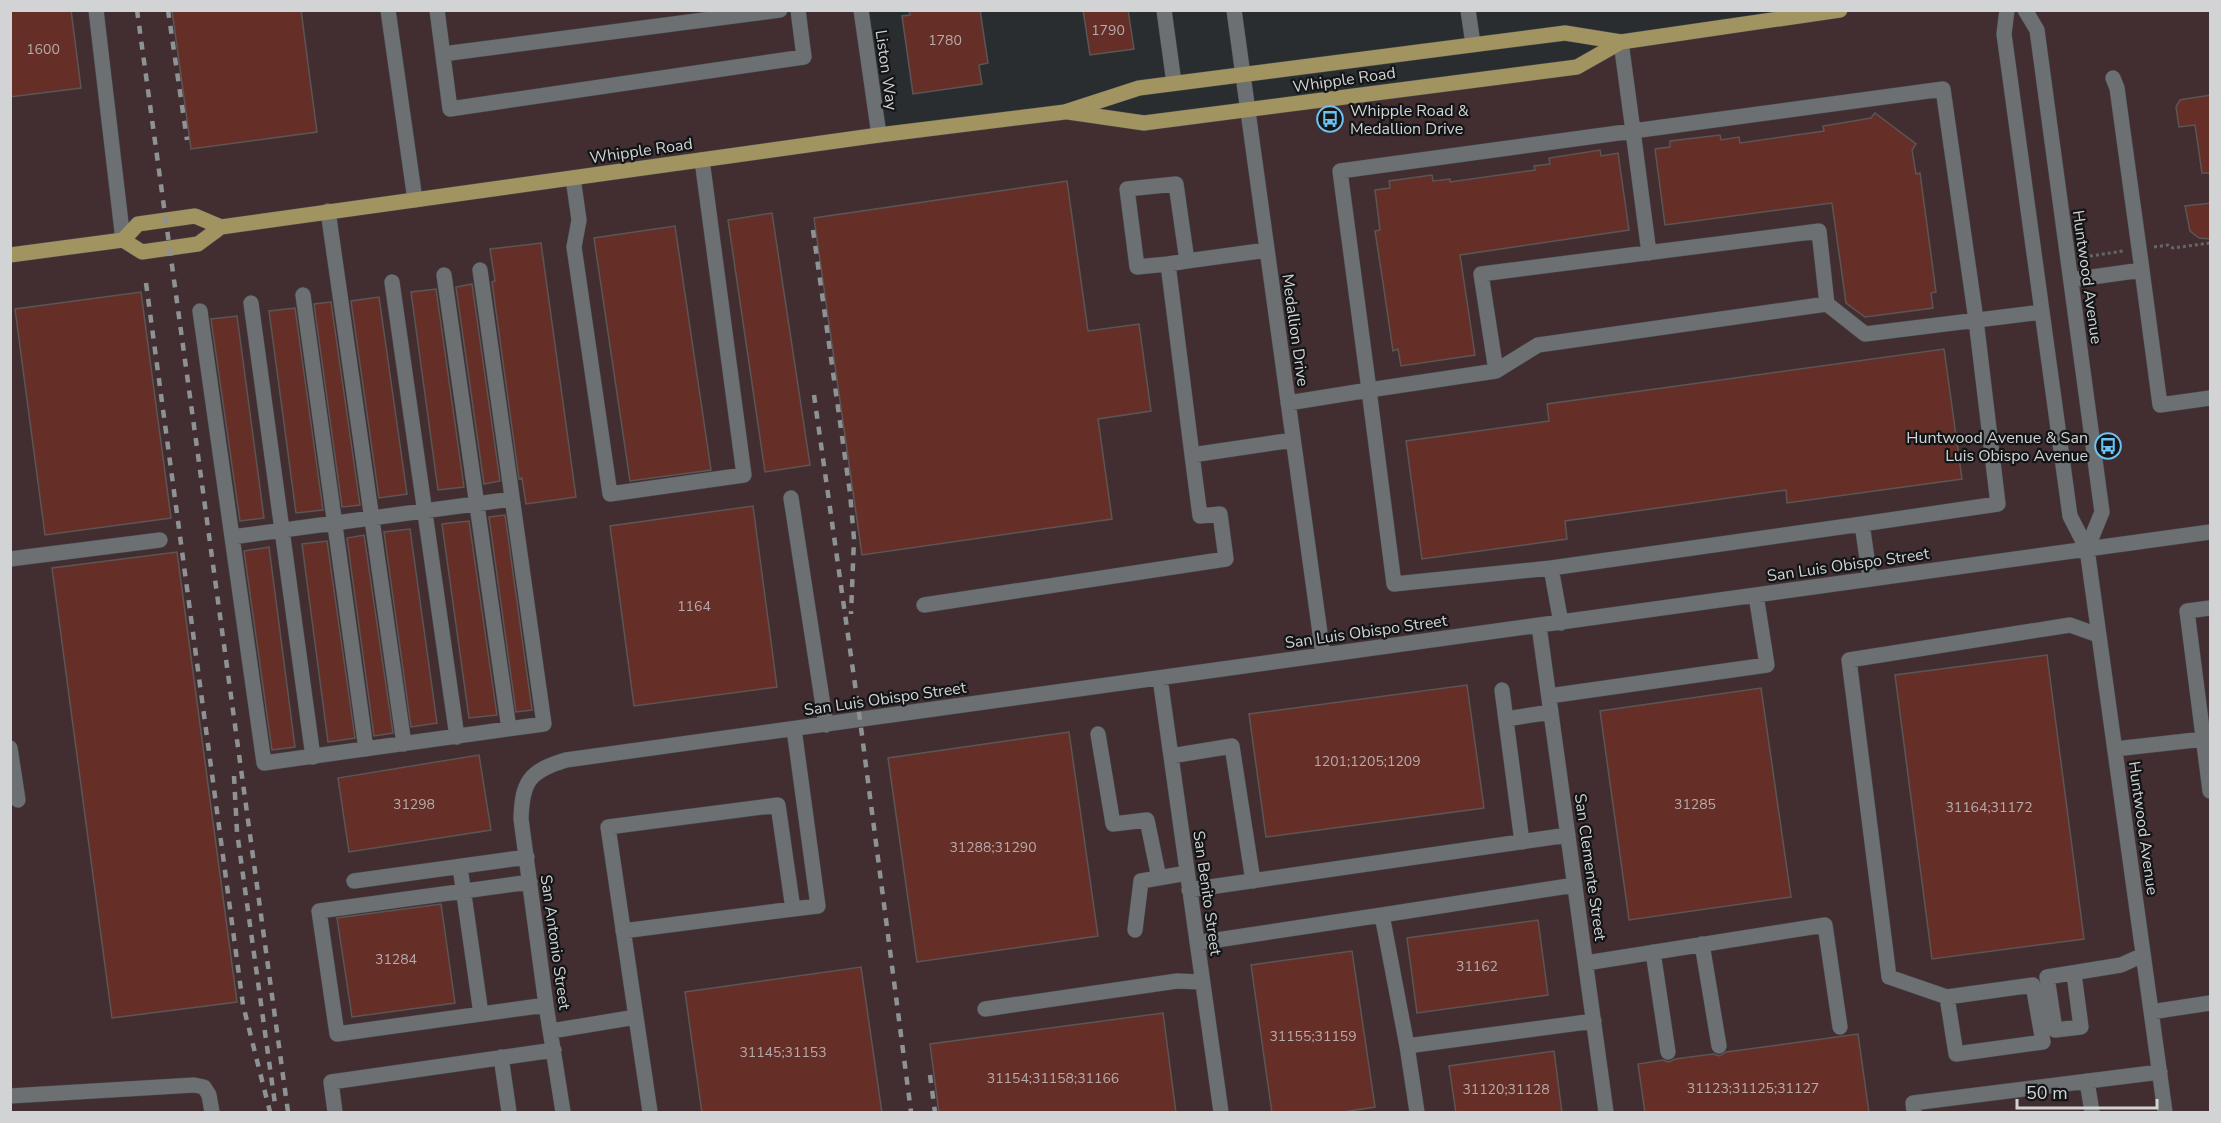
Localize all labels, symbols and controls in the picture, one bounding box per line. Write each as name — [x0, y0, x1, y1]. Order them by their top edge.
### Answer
house number: 1790 — [1091, 21, 1125, 40]
street label: Liston Way — [869, 29, 903, 113]
house number: 1780 — [928, 31, 962, 50]
house number: 1600 — [26, 40, 60, 59]
street label: Whipple Road — [1291, 62, 1397, 98]
place label: Whipple Road & Medallion Drive — [1350, 100, 1469, 140]
bus stop icon: Whipple Road & Medallion Drive — [1315, 104, 1345, 134]
street label: Whipple Road — [588, 133, 694, 169]
street label: Huntwood Avenue — [2067, 209, 2107, 345]
street label: Medallion Drive — [1276, 273, 1314, 388]
place label: Huntwood Avenue & San Luis Obispo Avenue — [1906, 427, 2088, 467]
bus stop icon: Huntwood Avenue & San Luis Obispo Avenue — [2093, 431, 2123, 461]
street label: San Luis Obispo Street — [1766, 543, 1931, 587]
house number: 1164 — [677, 597, 711, 616]
street label: San Luis Obispo Street — [1284, 610, 1449, 654]
street label: San Luis Obispo Street — [803, 677, 968, 721]
house number: 1201;1205;1209 — [1313, 752, 1421, 771]
street label: Huntwood Avenue — [2123, 760, 2163, 896]
street label: San Clemente Street — [1569, 792, 1611, 943]
house number: 31298 — [393, 795, 435, 814]
house number: 31285 — [1674, 795, 1716, 814]
house number: 31164;31172 — [1945, 798, 2033, 817]
street label: San Benito Street — [1187, 829, 1227, 957]
house number: 31288;31290 — [949, 838, 1037, 857]
street label: San Antonio Street — [535, 873, 575, 1011]
house number: 31284 — [375, 950, 417, 969]
house number: 31162 — [1456, 957, 1498, 976]
house number: 31155;31159 — [1269, 1027, 1357, 1046]
house number: 31145;31153 — [739, 1043, 827, 1062]
house number: 31154;31158;31166 — [987, 1069, 1119, 1088]
scale bar — [2017, 1072, 2156, 1110]
house number: 31123;31125;31127 — [1687, 1079, 1819, 1098]
house number: 31120;31128 — [1462, 1080, 1550, 1099]
text: 50 m — [2026, 1081, 2068, 1105]

